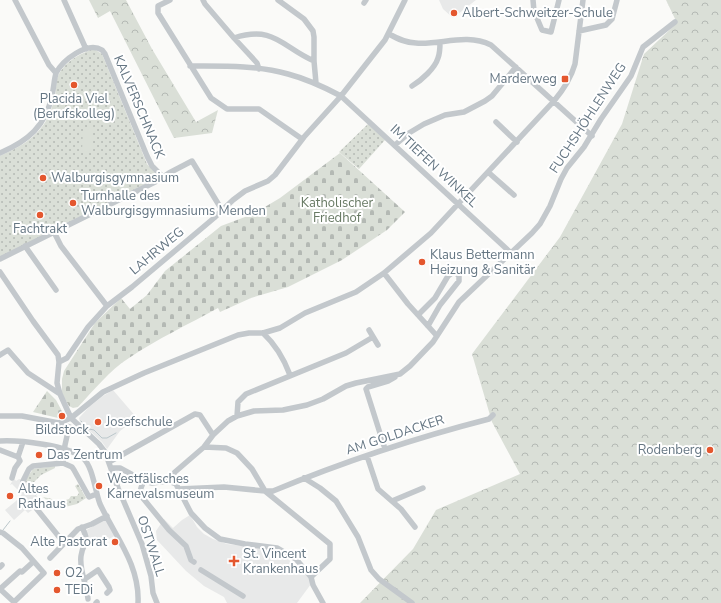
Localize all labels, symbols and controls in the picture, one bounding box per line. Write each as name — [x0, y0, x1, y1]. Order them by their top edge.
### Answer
place label: Albert-Schweitzer-Schule — [462, 4, 613, 22]
marker: Albert-Schweitzer-Schule — [449, 8, 459, 18]
street label: KALVERSCHNACK — [109, 53, 169, 162]
street label: FUCHSHÖHLENWEG — [545, 59, 631, 177]
place label: Marderweg — [490, 70, 557, 88]
marker: Marderweg — [560, 74, 570, 84]
marker: Placida Viel (Berufskolleg) — [69, 80, 79, 90]
place label: Placida Viel (Berufskolleg) — [33, 90, 115, 123]
street label: IM TIEFEN WINKEL — [386, 120, 482, 212]
place label: Walburgisgymnasium — [51, 169, 179, 187]
marker: Walburgisgymnasium — [38, 173, 48, 183]
place label: Turnhalle des Walburgisgymnasiums Menden — [81, 187, 266, 220]
park label: Katholischer Friedhof — [301, 194, 373, 227]
marker: Turnhalle des Walburgisgymnasiums Menden — [68, 198, 78, 208]
marker: Fachtrakt — [35, 210, 45, 220]
place label: Fachtrakt — [13, 220, 67, 238]
street label: LAHRWEG — [126, 223, 188, 279]
place label: Klaus Bettermann Heizung & Sanitär — [430, 246, 536, 279]
marker: Klaus Bettermann Heizung & Sanitär — [417, 257, 427, 267]
marker: Bildstock — [57, 411, 67, 421]
street label: AM GOLDACKER — [344, 411, 447, 459]
place label: Josefschule — [105, 413, 173, 431]
marker: Josefschule — [93, 417, 103, 427]
place label: Bildstock — [35, 421, 89, 439]
place label: Rodenberg — [638, 441, 702, 459]
marker: Rodenberg — [705, 445, 715, 455]
place label: Das Zentrum — [47, 446, 123, 464]
marker: Das Zentrum — [34, 450, 44, 460]
place label: Westfälisches Karnevalsmuseum — [107, 470, 214, 503]
place label: Altes Rathaus — [18, 480, 66, 513]
marker: Westfälisches Karnevalsmuseum — [94, 481, 104, 491]
marker: Altes Rathaus — [5, 491, 15, 501]
street label: OSTWALL — [133, 513, 169, 579]
place label: Alte Pastorat — [30, 533, 107, 551]
marker: Alte Pastorat — [110, 537, 120, 547]
place label: St. Vincent Krankenhaus — [243, 545, 318, 578]
marker: St. Vincent Krankenhaus — [228, 555, 240, 567]
place label: О2 — [65, 564, 83, 582]
marker: О2 — [52, 568, 62, 578]
place label: TEDi — [65, 581, 93, 599]
marker: TEDi — [52, 585, 62, 595]

